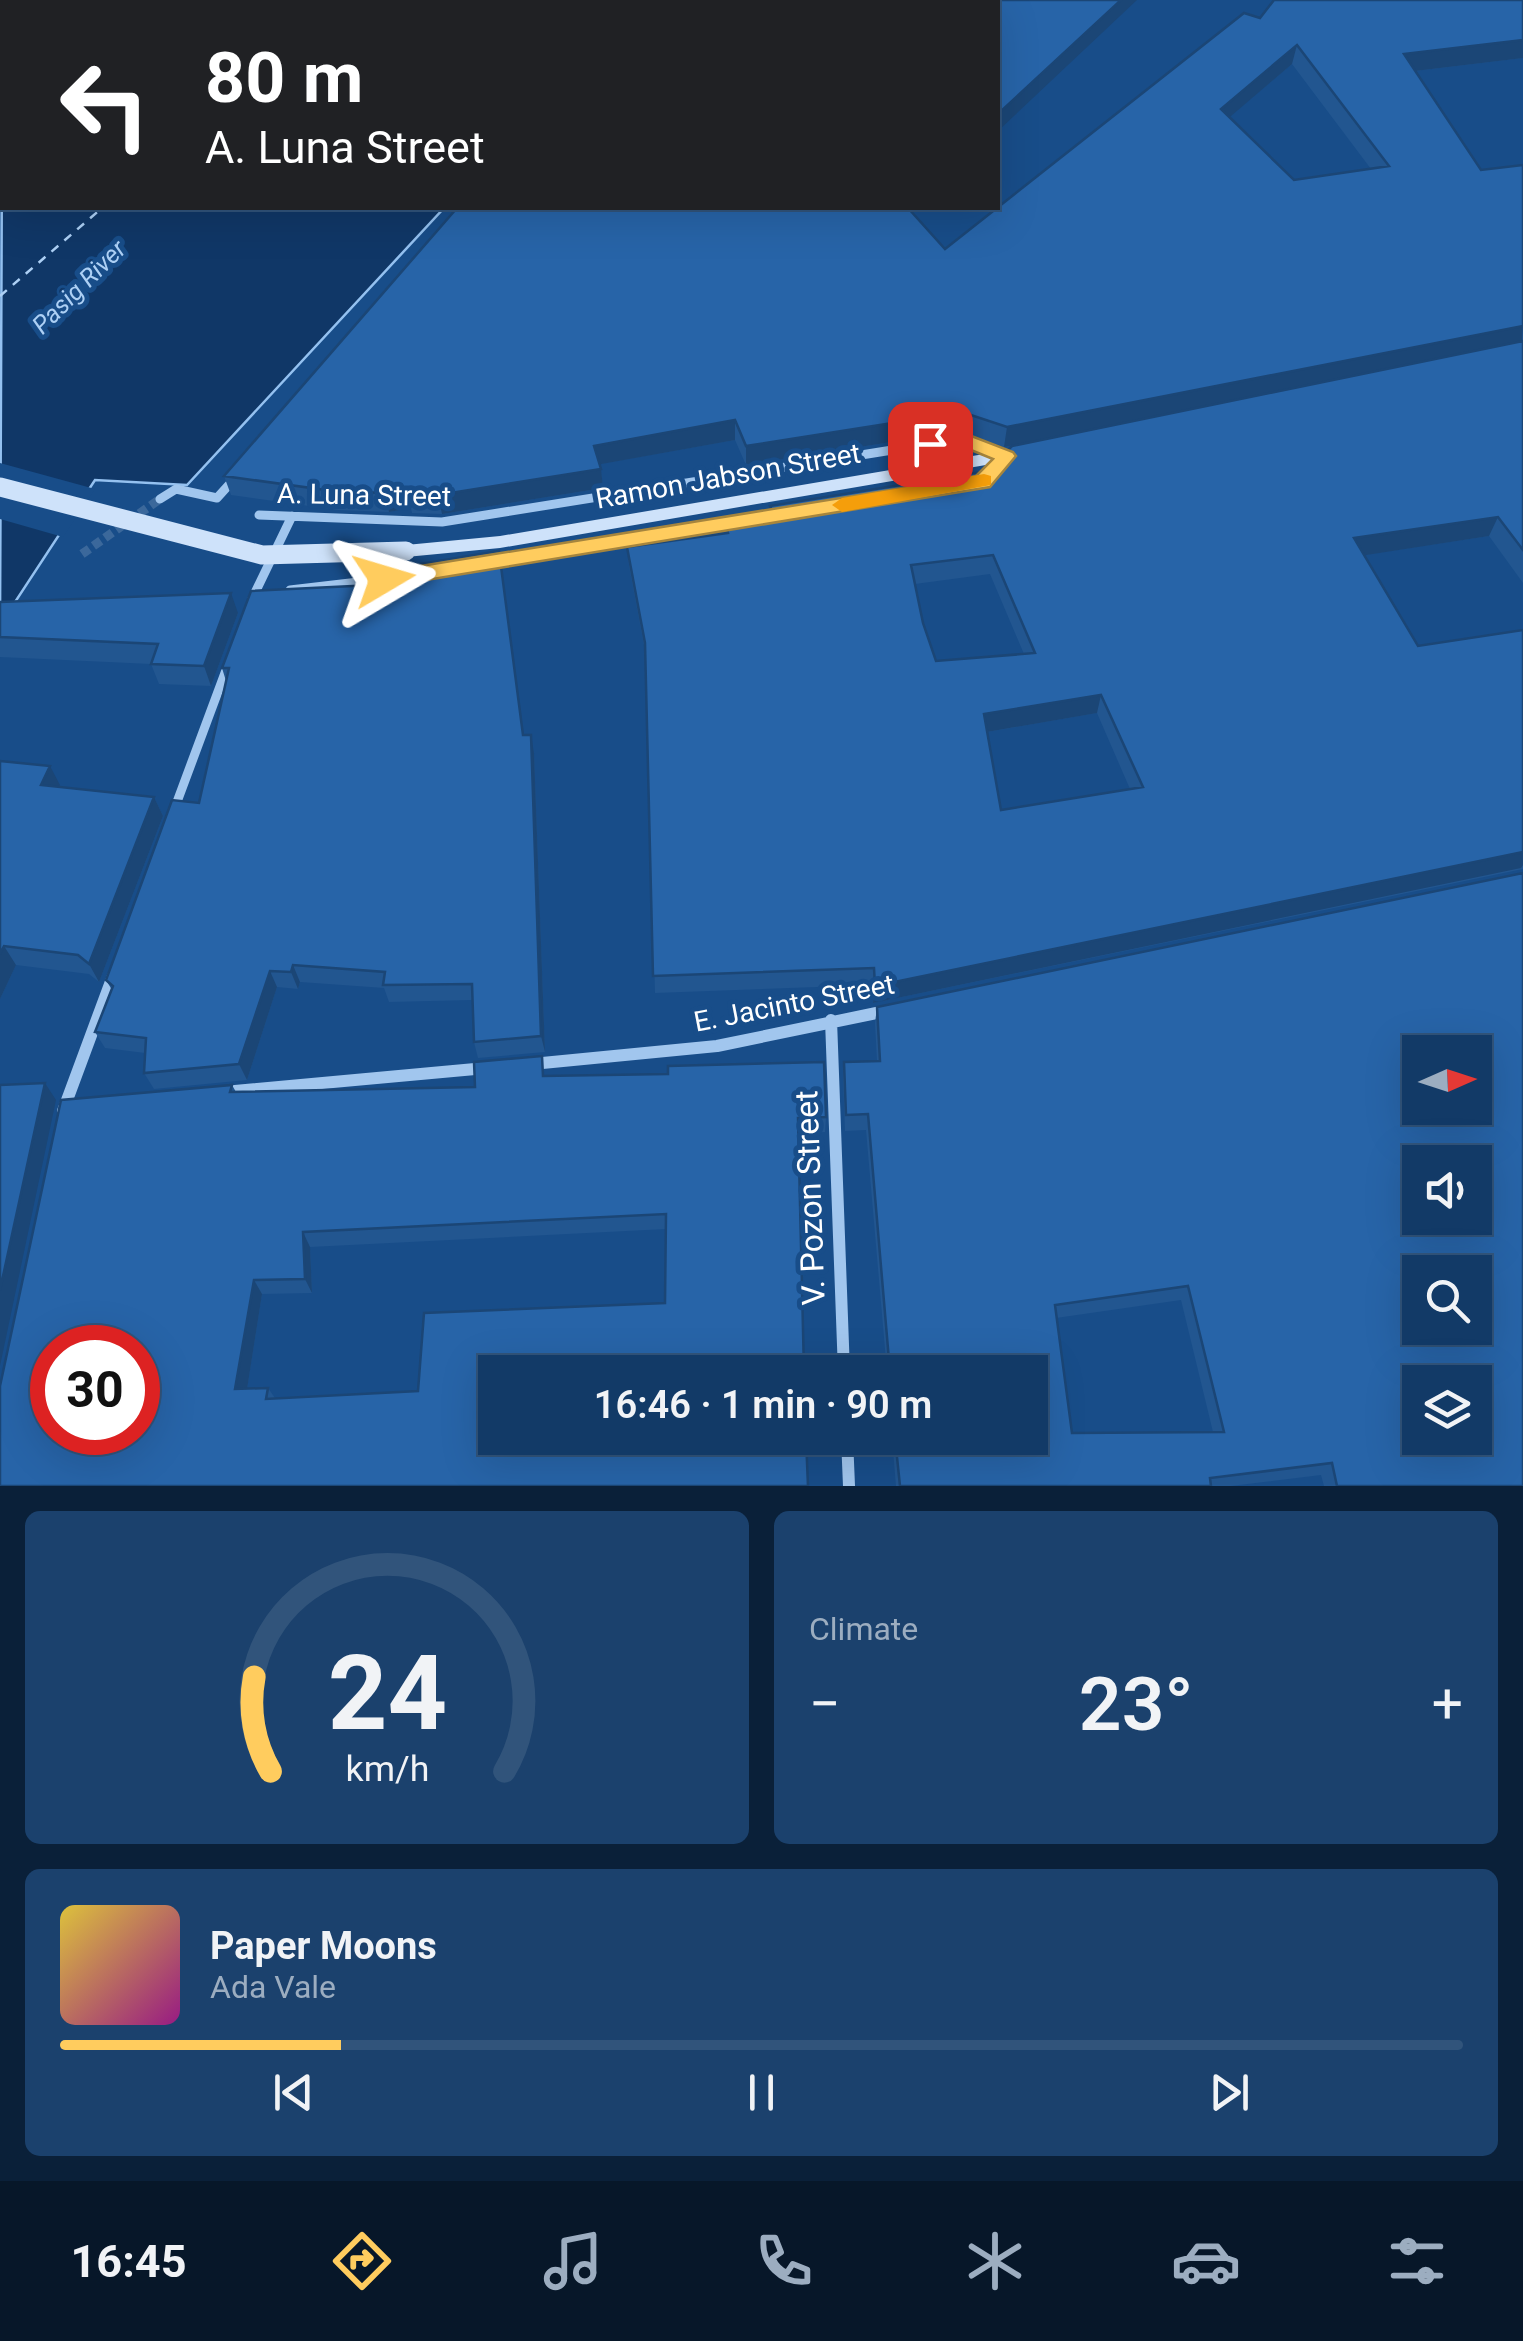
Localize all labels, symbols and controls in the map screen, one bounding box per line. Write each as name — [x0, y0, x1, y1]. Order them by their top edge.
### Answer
text: 80 m — [205, 37, 363, 119]
icon: left — [40, 40, 170, 170]
text: A. Luna Street — [205, 121, 485, 174]
water label: Pasig River — [26, 234, 132, 340]
pin — [888, 402, 973, 487]
icon: arrive — [903, 417, 958, 472]
street label: Ramon Jabson Street — [593, 436, 863, 516]
street label: A. Luna Street — [277, 477, 451, 513]
position arrow — [332, 527, 436, 631]
street label: E. Jacinto Street — [691, 967, 897, 1039]
north arrow — [1402, 1035, 1492, 1125]
map controls — [1402, 1035, 1492, 1455]
street label: V. Pozon Street — [787, 1090, 833, 1306]
button: sound — [1402, 1145, 1492, 1235]
button: search — [1402, 1255, 1492, 1345]
speed limit sign: 30 — [30, 1325, 160, 1455]
button: layers — [1402, 1365, 1492, 1455]
text: 16:46 · 1 min · 90 m — [594, 1383, 932, 1427]
text: Climate — [809, 1610, 918, 1648]
text: 24 — [327, 1633, 447, 1754]
text: 23° — [1079, 1660, 1193, 1748]
text: − — [809, 1672, 840, 1736]
text: + — [1432, 1672, 1463, 1736]
text: km/h — [345, 1748, 429, 1790]
text: Paper Moons — [210, 1924, 437, 1968]
text: Ada Vale — [210, 1968, 336, 2006]
icon: previous — [266, 2065, 321, 2120]
icon: pause — [734, 2065, 789, 2120]
icon: next — [1202, 2065, 1257, 2120]
icon: directions — [327, 2226, 397, 2296]
icon: music — [538, 2226, 608, 2296]
icon: phone — [749, 2226, 819, 2296]
icon: climate — [960, 2226, 1030, 2296]
icon: car — [1171, 2226, 1241, 2296]
icon: filters — [1382, 2226, 1452, 2296]
text: 16:45 — [71, 2235, 186, 2288]

